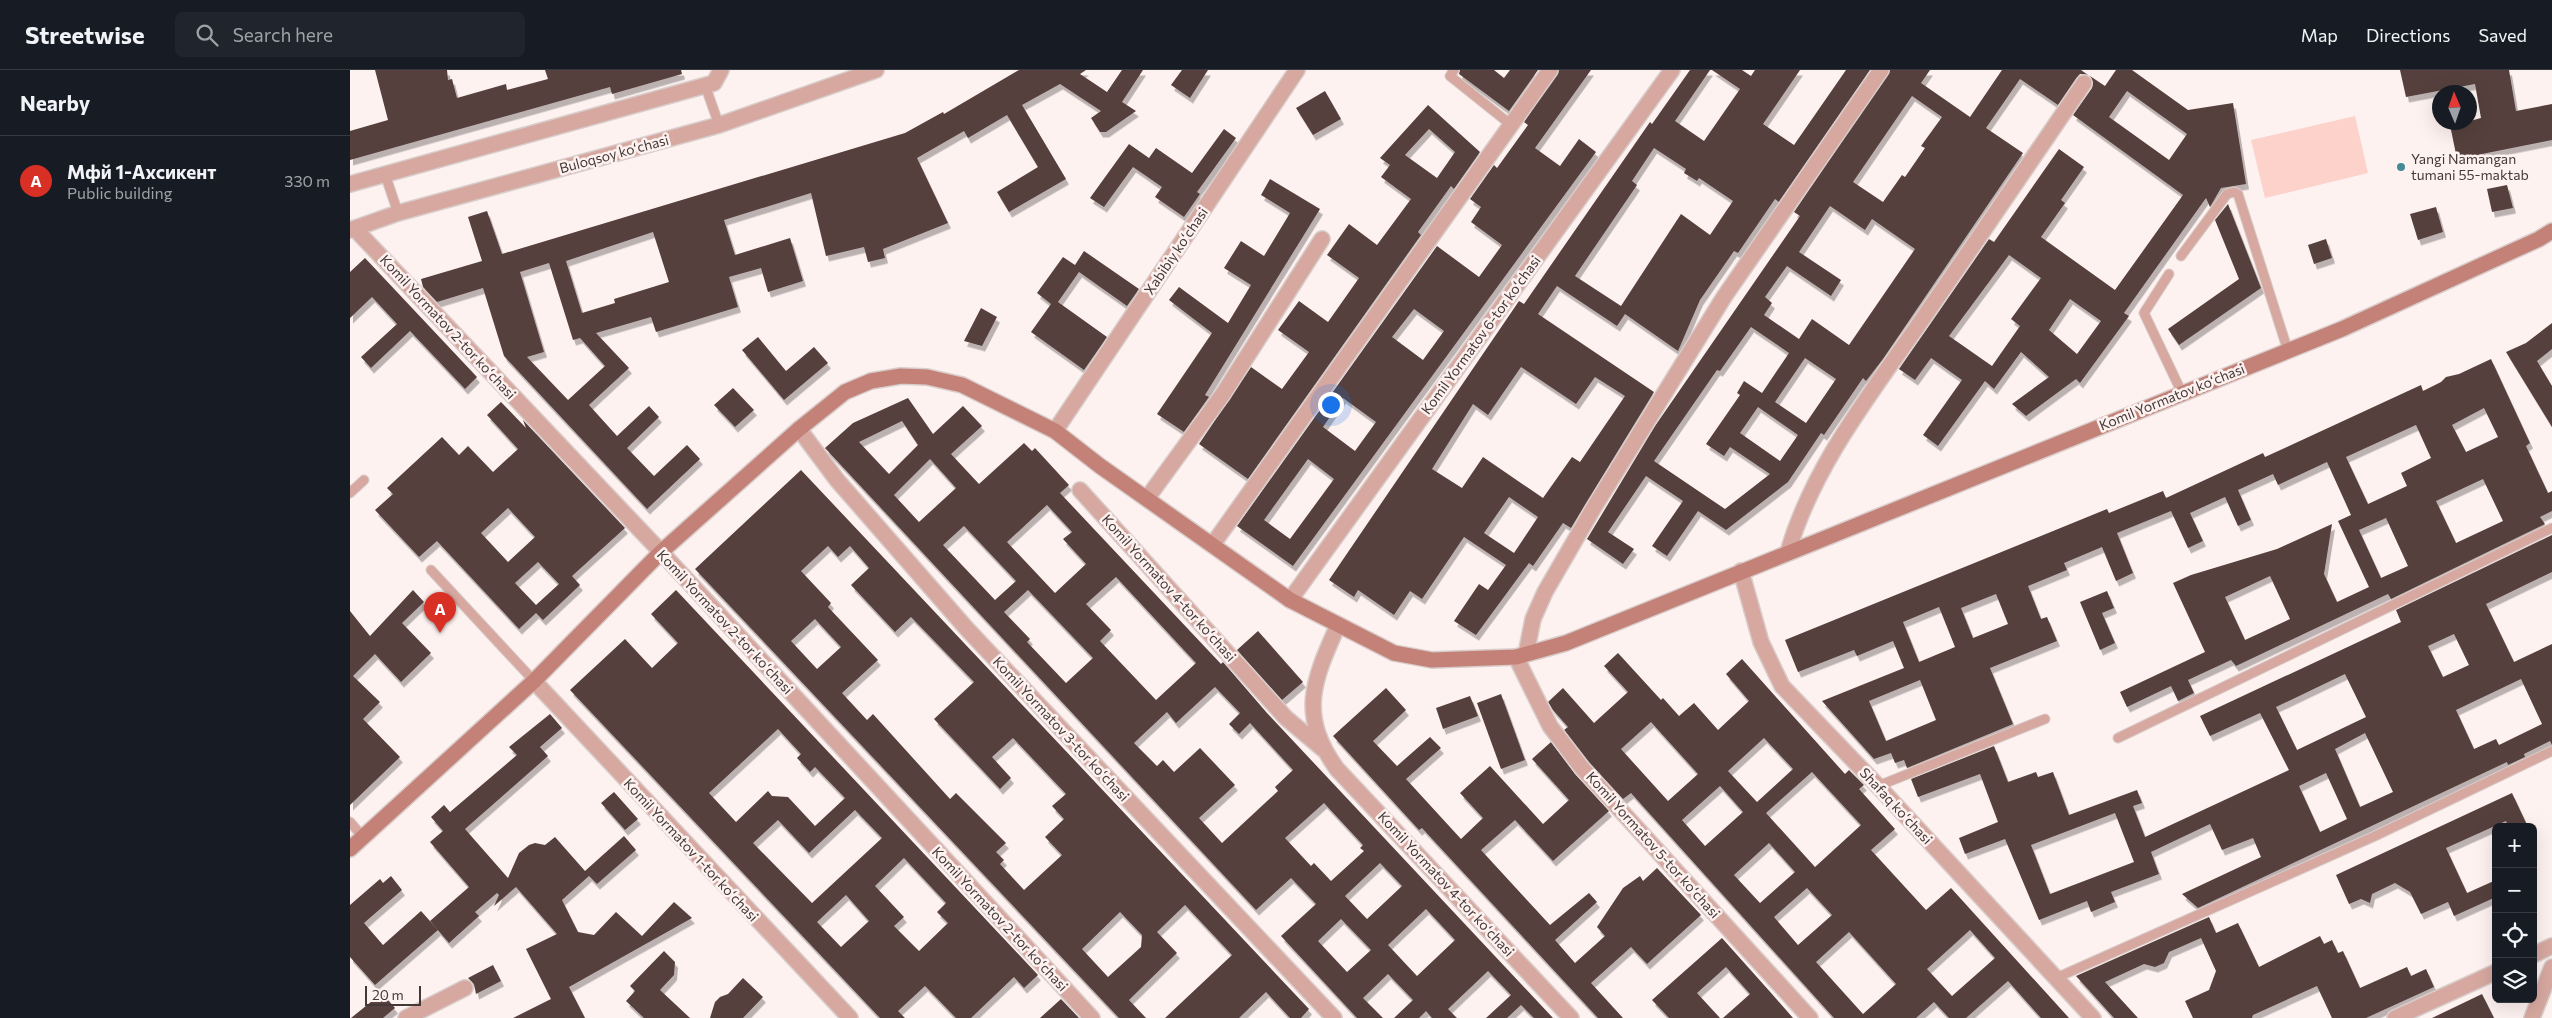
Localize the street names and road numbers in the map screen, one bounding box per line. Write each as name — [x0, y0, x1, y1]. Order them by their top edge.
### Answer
street label: Buloqsoy koʻchasi — [557, 131, 670, 176]
street label: Xabibiy koʻchasi — [1140, 204, 1211, 298]
street label: Komil Yormatov 2-tor koʻchasi — [377, 251, 520, 402]
street label: Komil Yormatov 6-tor koʻchasi — [1417, 252, 1544, 417]
street label: Komil Yormatov koʻchasi — [2097, 360, 2247, 434]
street label: Komil Yormatov 4-tor koʻchasi — [1099, 511, 1240, 665]
street label: Komil Yormatov 2-tor koʻchasi — [654, 546, 797, 697]
street label: Komil Yormatov 3-tor koʻchasi — [990, 653, 1133, 804]
street label: Shafaq koʻchasi — [1857, 764, 1936, 847]
street label: Komil Yormatov 5-tor koʻchasi — [1583, 768, 1724, 922]
street label: Komil Yormatov 1-tor koʻchasi — [621, 775, 762, 925]
street label: Komil Yormatov 4-tor koʻchasi — [1375, 808, 1518, 960]
street label: Komil Yormatov 2-tor koʻchasi — [929, 843, 1072, 994]

